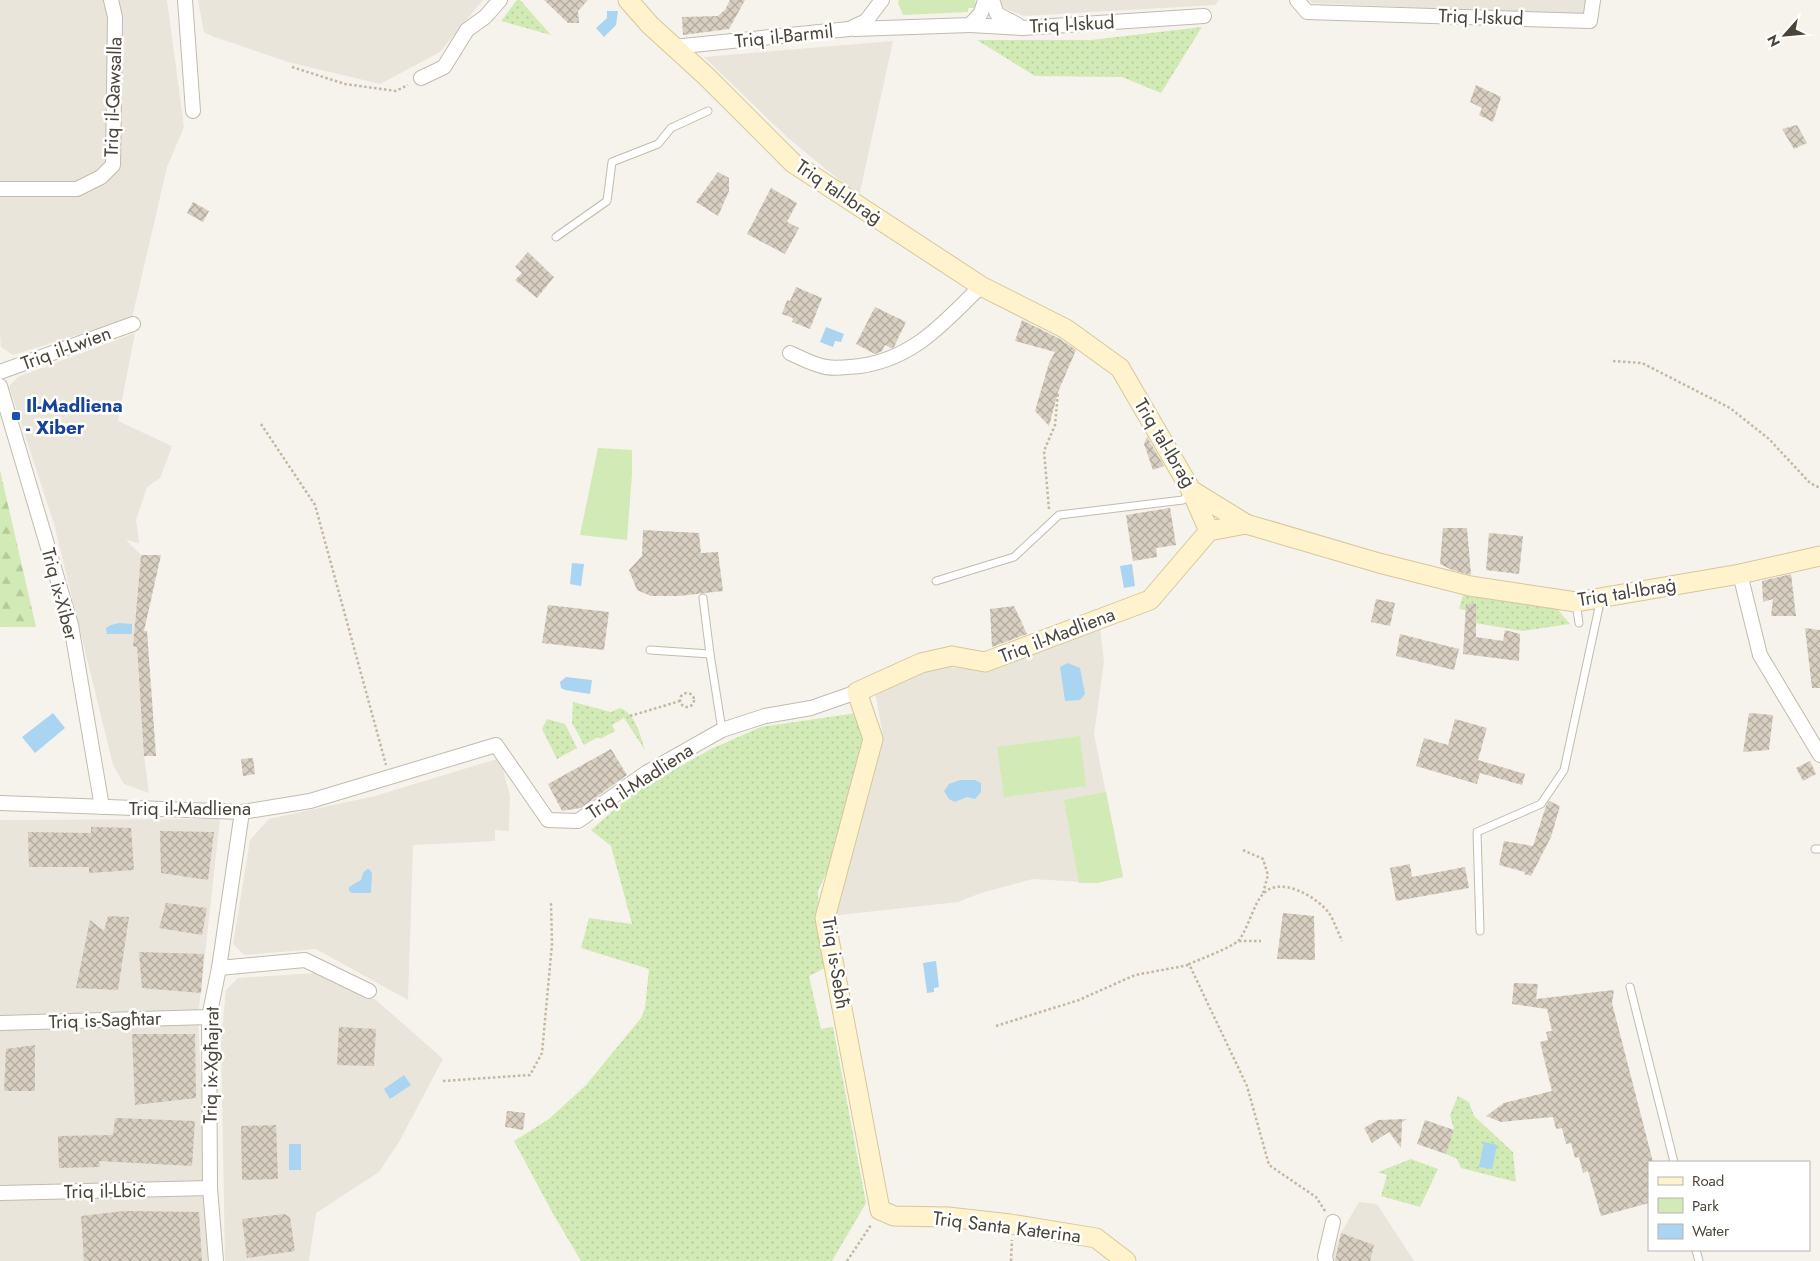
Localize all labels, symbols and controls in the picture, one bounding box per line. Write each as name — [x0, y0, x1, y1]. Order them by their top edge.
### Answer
street label: Triq l-Iskud — [1438, 2, 1524, 32]
street label: Triq l-Iskud — [1029, 8, 1115, 40]
north arrow — [1760, 10, 1810, 60]
street label: Triq il-Barmil — [733, 17, 835, 55]
text: N — [1762, 31, 1785, 50]
street label: Triq il-Qawsalla — [97, 36, 129, 158]
street label: Triq tal-Ibraġ — [790, 153, 888, 231]
street label: Triq il-Lwien — [17, 319, 115, 377]
place label: Il-Madliena - Xiber — [26, 392, 123, 441]
street label: Triq tal-Ibraġ — [1128, 393, 1202, 493]
marker: Il-Madliena - Xiber — [10, 410, 22, 422]
street label: Triq ix-Xiber — [35, 545, 85, 644]
street label: Triq tal-Ibraġ — [1576, 571, 1678, 613]
street label: Triq il-Madliena — [995, 601, 1119, 669]
street label: Triq il-Madliena — [581, 736, 699, 826]
street label: Triq il-Madliena — [129, 795, 251, 822]
street label: Triq is-Sebħ — [815, 915, 857, 1011]
street label: Triq is-Sagħtar — [48, 1005, 162, 1035]
street label: Triq ix-Xgħajrat — [196, 1006, 226, 1124]
legend — [1648, 1161, 1810, 1251]
text: Road — [1692, 1170, 1724, 1192]
street label: Triq il-Lbiċ — [64, 1177, 146, 1205]
text: Park — [1692, 1195, 1719, 1217]
street label: Triq Santa Katerina — [931, 1205, 1083, 1249]
text: Water — [1692, 1220, 1730, 1242]

